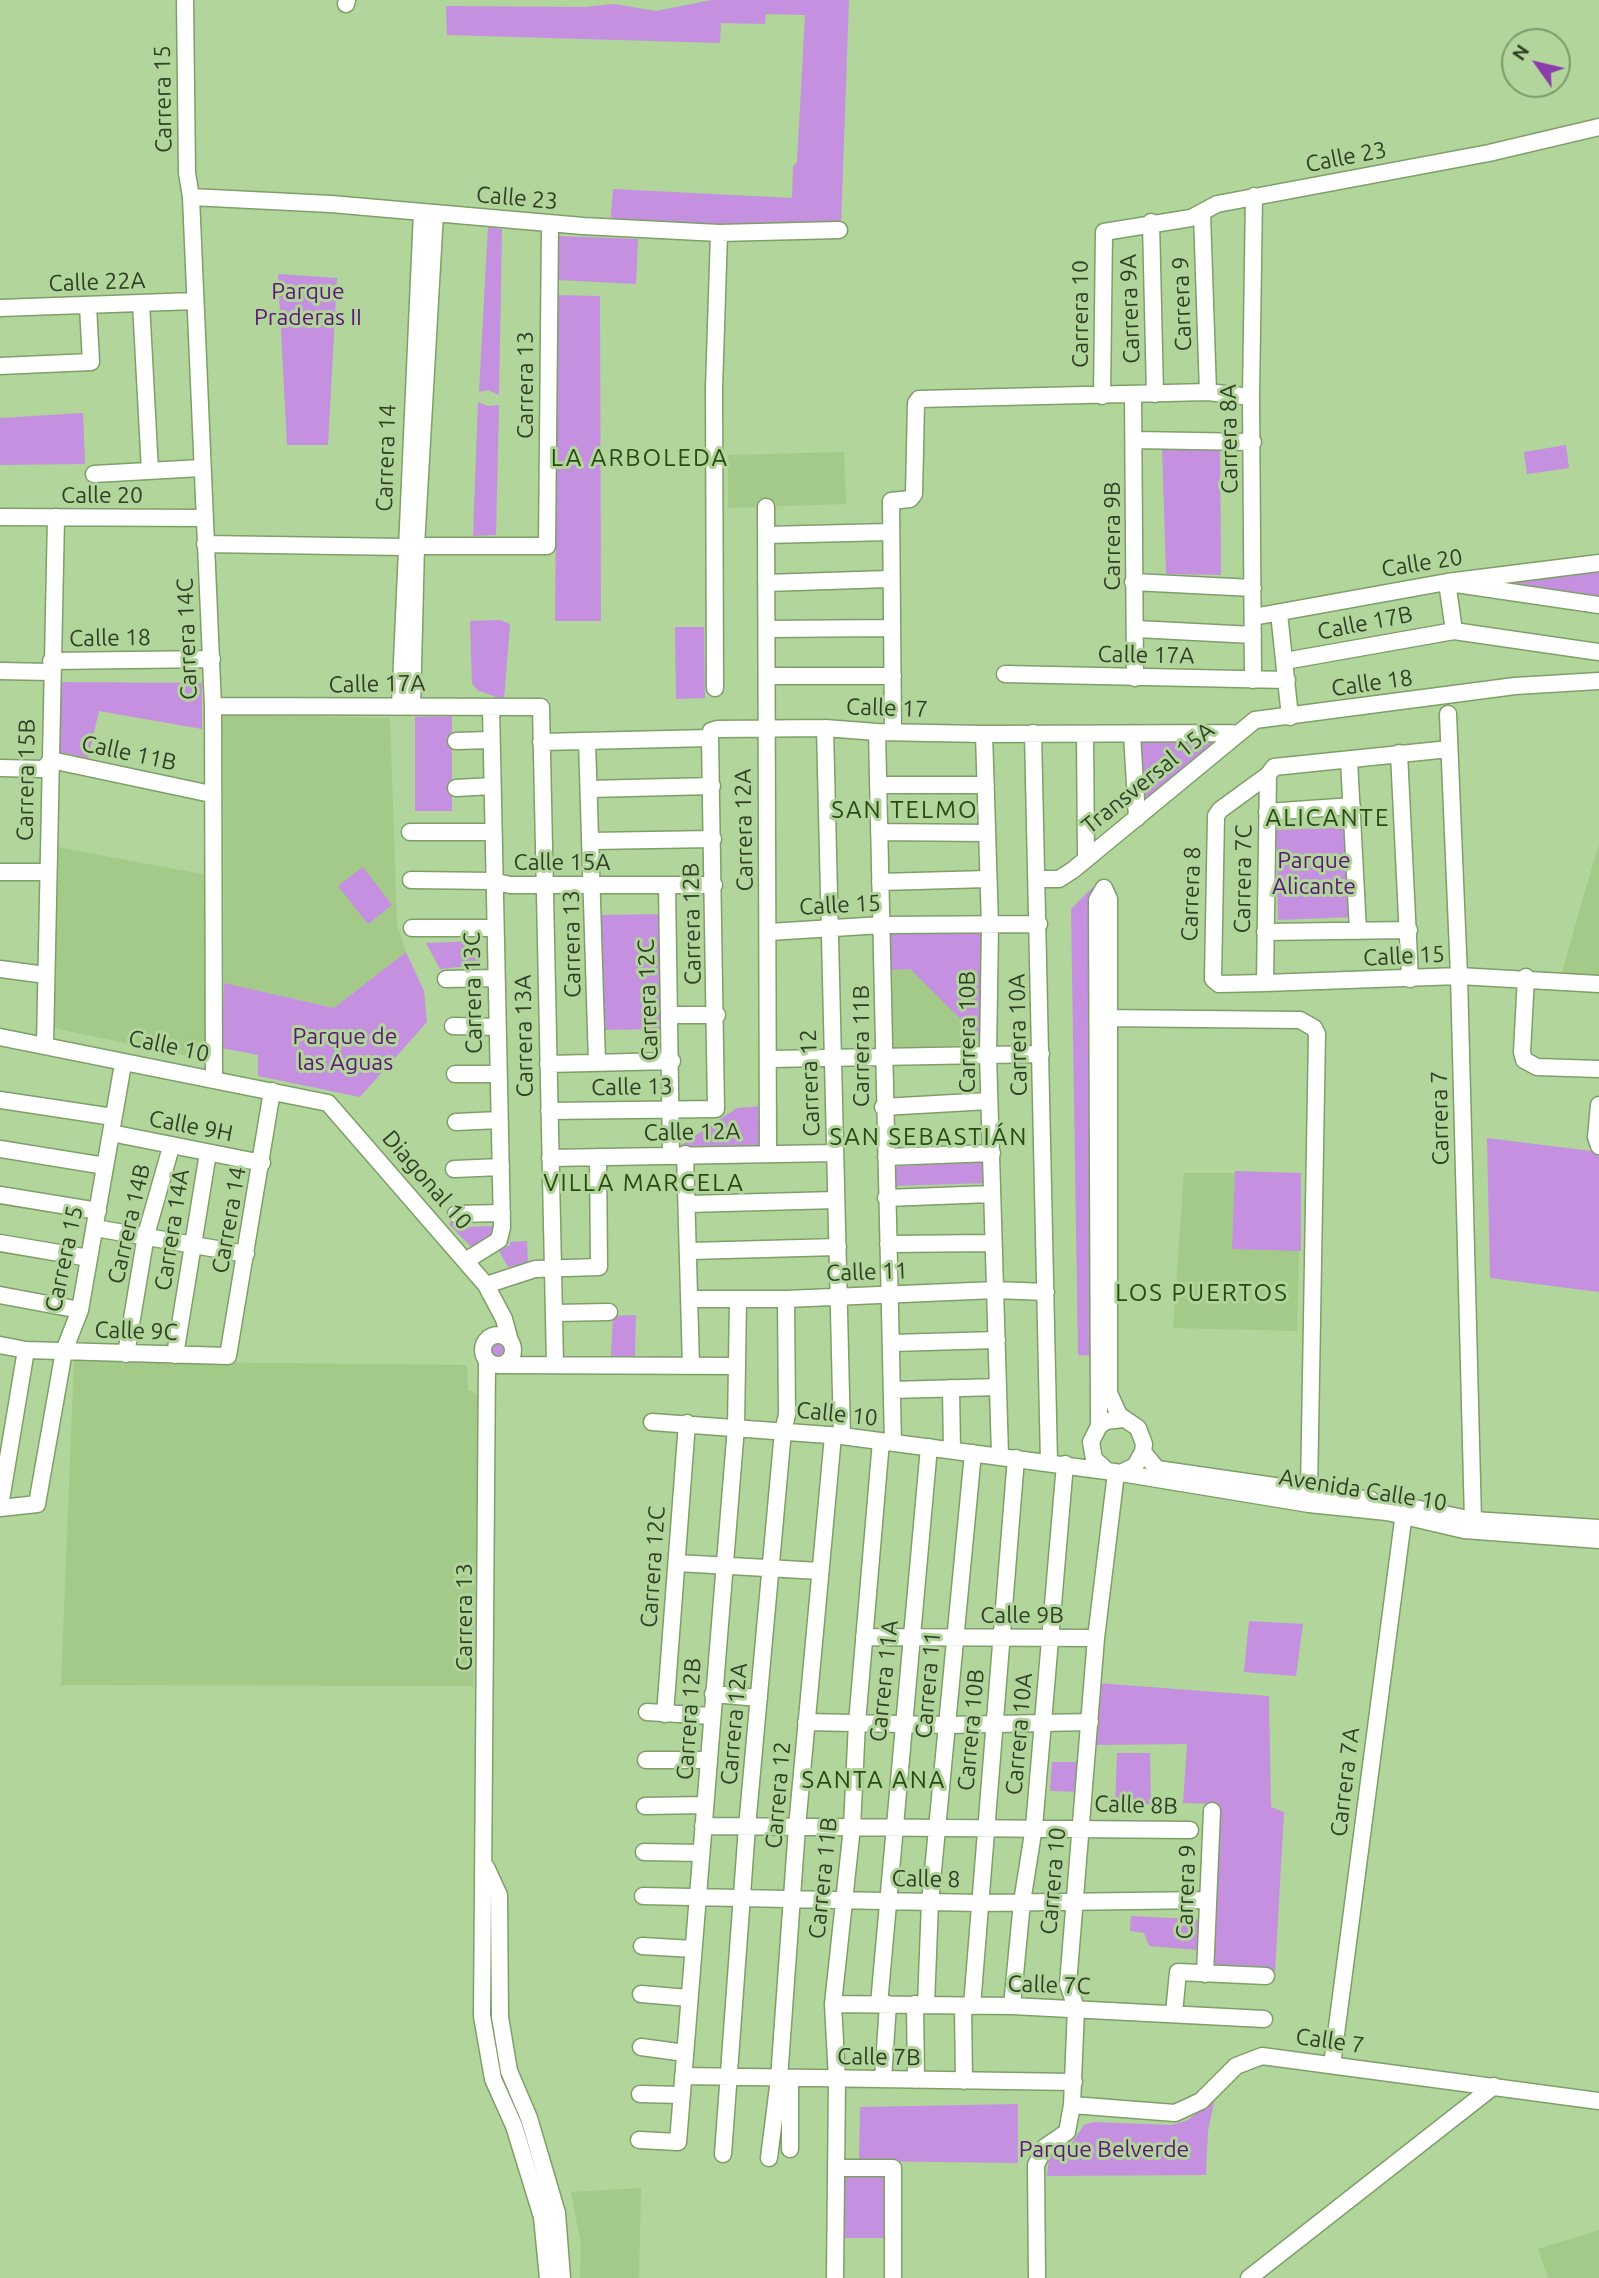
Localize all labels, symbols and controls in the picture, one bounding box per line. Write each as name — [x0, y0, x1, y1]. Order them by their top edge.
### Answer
north arrow — [1501, 28, 1571, 98]
text: N — [1507, 40, 1533, 64]
street label: Carrera 15 — [148, 45, 178, 153]
street label: Calle 23 — [1303, 136, 1389, 178]
street label: Calle 23 — [475, 181, 559, 215]
street label: Carrera 9A — [1114, 254, 1146, 364]
street label: Carrera 9 — [1167, 256, 1197, 352]
street label: Carrera 10 — [1066, 260, 1094, 368]
street label: Calle 22A — [48, 267, 146, 297]
park label: Parque Praderas II — [254, 277, 362, 331]
street label: Carrera 13 — [511, 331, 539, 439]
street label: Carrera 8A — [1214, 384, 1244, 494]
street label: Carrera 14 — [370, 404, 402, 512]
district label: LA ARBOLEDA — [552, 444, 728, 472]
street label: Calle 20 — [61, 481, 143, 509]
street label: Carrera 9B — [1098, 481, 1126, 591]
street label: Calle 20 — [1379, 543, 1465, 583]
street label: Carrera 14C — [171, 578, 203, 700]
street label: Calle 17B — [1315, 600, 1415, 646]
street label: Calle 18 — [69, 623, 151, 653]
street label: Calle 17A — [1097, 640, 1195, 670]
street label: Calle 18 — [1330, 664, 1414, 702]
street label: Calle 17A — [328, 669, 426, 699]
street label: Calle 17 — [846, 693, 928, 723]
street label: Transversal 15A — [1076, 716, 1220, 840]
street label: Carrera 15B — [11, 719, 41, 841]
street label: Calle 11B — [79, 729, 179, 777]
street label: Carrera 12A — [729, 768, 759, 892]
district label: SAN TELMO — [832, 796, 978, 824]
district label: ALICANTE — [1267, 804, 1389, 832]
street label: Carrera 7C — [1228, 824, 1258, 934]
street label: Carrera 8 — [1176, 846, 1206, 942]
park label: Parque Alicante — [1272, 846, 1356, 900]
street label: Calle 15A — [514, 848, 610, 876]
street label: Carrera 12B — [677, 863, 707, 985]
street label: Calle 15 — [798, 889, 882, 921]
street label: Carrera 13 — [557, 890, 587, 998]
street label: Carrera 13C — [458, 932, 488, 1054]
street label: Carrera 12C — [632, 939, 664, 1061]
street label: Calle 15 — [1362, 940, 1446, 972]
street label: Carrera 10B — [953, 971, 981, 1093]
street label: Carrera 10A — [1003, 973, 1033, 1097]
street label: Carrera 13A — [509, 974, 539, 1098]
street label: Carrera 11B — [847, 985, 875, 1107]
park label: Parque de las Aguas — [293, 1022, 397, 1076]
street label: Calle 10 — [126, 1024, 212, 1068]
street label: Carrera 12 — [794, 1029, 826, 1137]
street label: Carrera 7 — [1425, 1070, 1455, 1166]
street label: Calle 13 — [591, 1072, 673, 1102]
street label: Calle 9H — [147, 1104, 235, 1148]
street label: Calle 12A — [643, 1117, 741, 1147]
district label: SAN SEBASTIÁN — [831, 1123, 1027, 1151]
street label: Diagonal 10 — [376, 1125, 478, 1235]
street label: Carrera 14B — [102, 1161, 156, 1287]
street label: Carrera 14 — [206, 1165, 252, 1275]
street label: Carrera 14A — [149, 1167, 195, 1293]
district label: VILLA MARCELA — [545, 1169, 743, 1197]
street label: Carrera 15 — [39, 1203, 89, 1315]
street label: Calle 11 — [826, 1257, 908, 1287]
district label: LOS PUERTOS — [1117, 1279, 1287, 1307]
street label: Calle 9C — [94, 1316, 178, 1346]
street label: Calle 10 — [795, 1396, 879, 1432]
street label: Avenida Calle 10 — [1277, 1463, 1449, 1517]
street label: Carrera 12C — [635, 1505, 671, 1629]
street label: Carrera 13 — [450, 1563, 478, 1671]
street label: Calle 9B — [980, 1601, 1064, 1629]
street label: Carrera 11A — [864, 1619, 904, 1743]
street label: Carrera 11 — [910, 1630, 946, 1740]
street label: Carrera 12B — [671, 1657, 707, 1781]
street label: Carrera 12A — [715, 1662, 753, 1786]
street label: Carrera 10B — [952, 1668, 990, 1792]
street label: Carrera 10A — [1000, 1672, 1038, 1796]
street label: Carrera 7A — [1325, 1726, 1365, 1838]
street label: Carrera 12 — [760, 1740, 796, 1850]
district label: SANTA ANA — [803, 1766, 945, 1794]
street label: Calle 8B — [1094, 1790, 1178, 1820]
street label: Carrera 11B — [803, 1816, 843, 1940]
street label: Carrera 10 — [1035, 1826, 1071, 1936]
street label: Carrera 9 — [1171, 1844, 1201, 1940]
street label: Calle 8 — [891, 1865, 961, 1893]
street label: Calle 7C — [1007, 1970, 1091, 2000]
street label: Calle 7 — [1294, 2023, 1366, 2059]
street label: Calle 7B — [837, 2042, 921, 2072]
park label: Parque Belverde — [1019, 2135, 1189, 2163]

